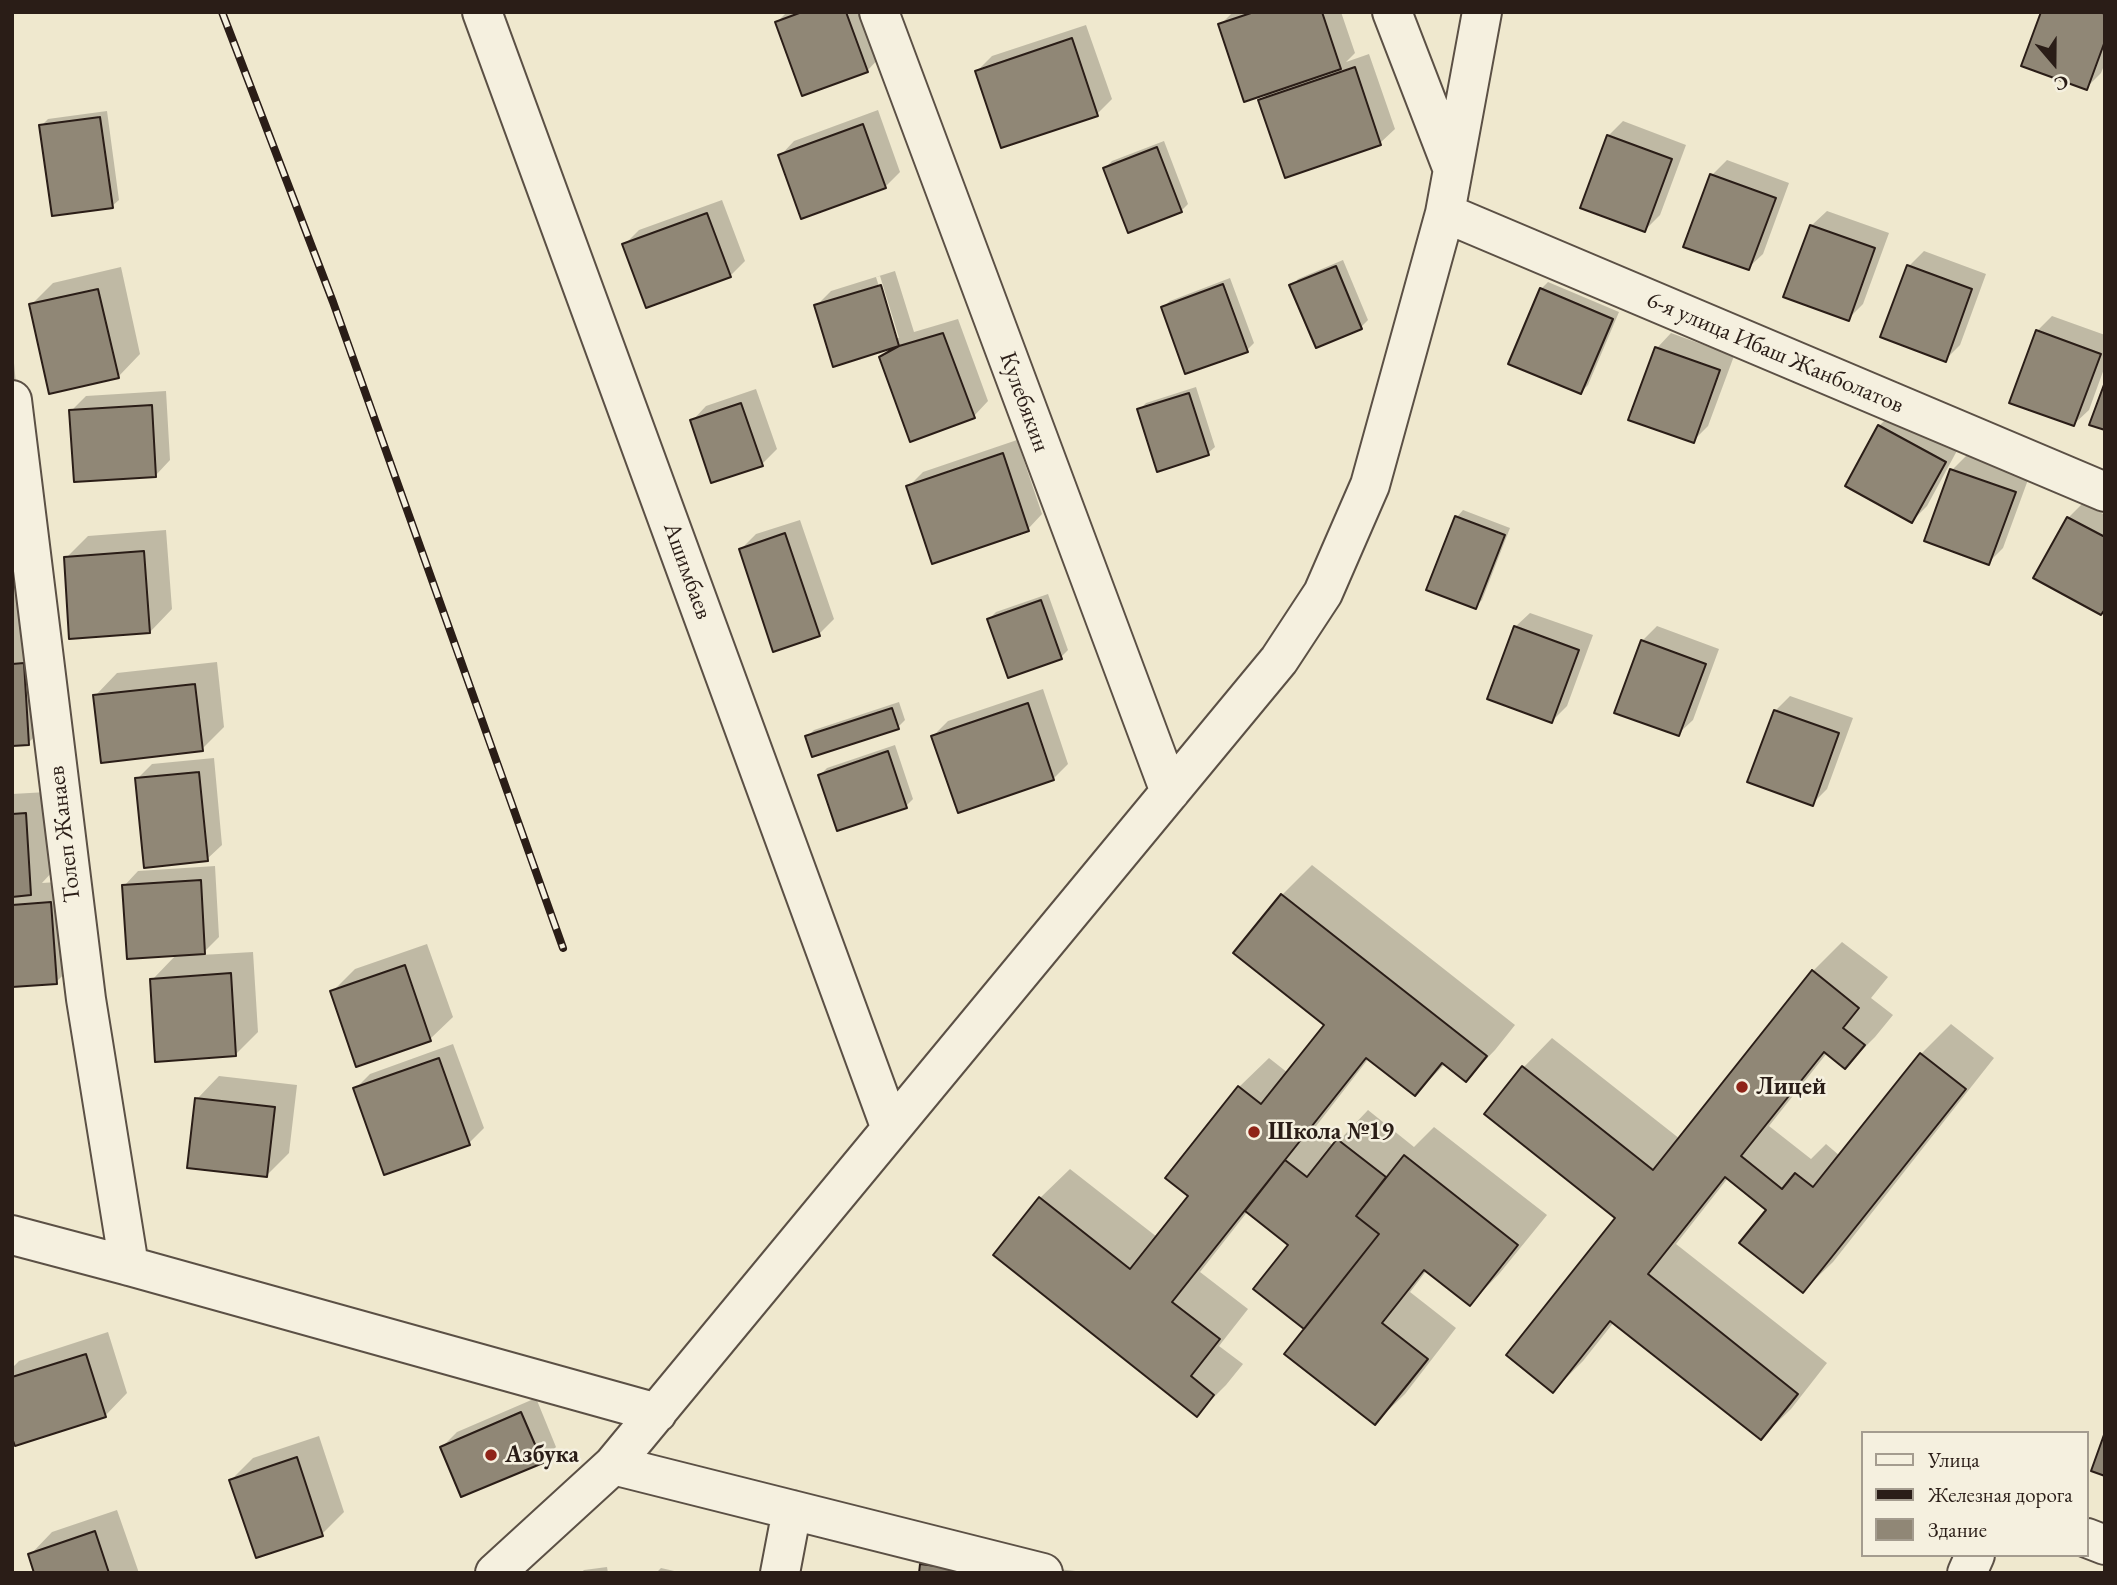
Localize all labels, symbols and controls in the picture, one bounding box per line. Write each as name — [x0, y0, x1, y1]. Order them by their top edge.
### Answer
north arrow — [2019, 28, 2089, 98]
text: С — [2051, 69, 2072, 97]
street label: 6-я улица Ибаш Жанболатов — [1642, 286, 1908, 420]
street label: Кулебякин — [993, 348, 1055, 456]
street label: Ашимбаев — [656, 519, 718, 623]
street label: Толеп Жанаев — [42, 764, 88, 904]
place label: Лицей — [1756, 1073, 1826, 1101]
marker: Лицей — [1734, 1079, 1750, 1095]
place label: Школа №19 — [1268, 1118, 1394, 1146]
marker: Школа №19 — [1246, 1124, 1262, 1140]
legend — [1862, 1431, 2089, 1557]
place label: Азбука — [505, 1441, 579, 1469]
text: Улица — [1928, 1446, 1980, 1473]
marker: Азбука — [483, 1447, 499, 1463]
text: Железная дорога — [1928, 1481, 2073, 1508]
text: Здание — [1928, 1516, 1987, 1543]

